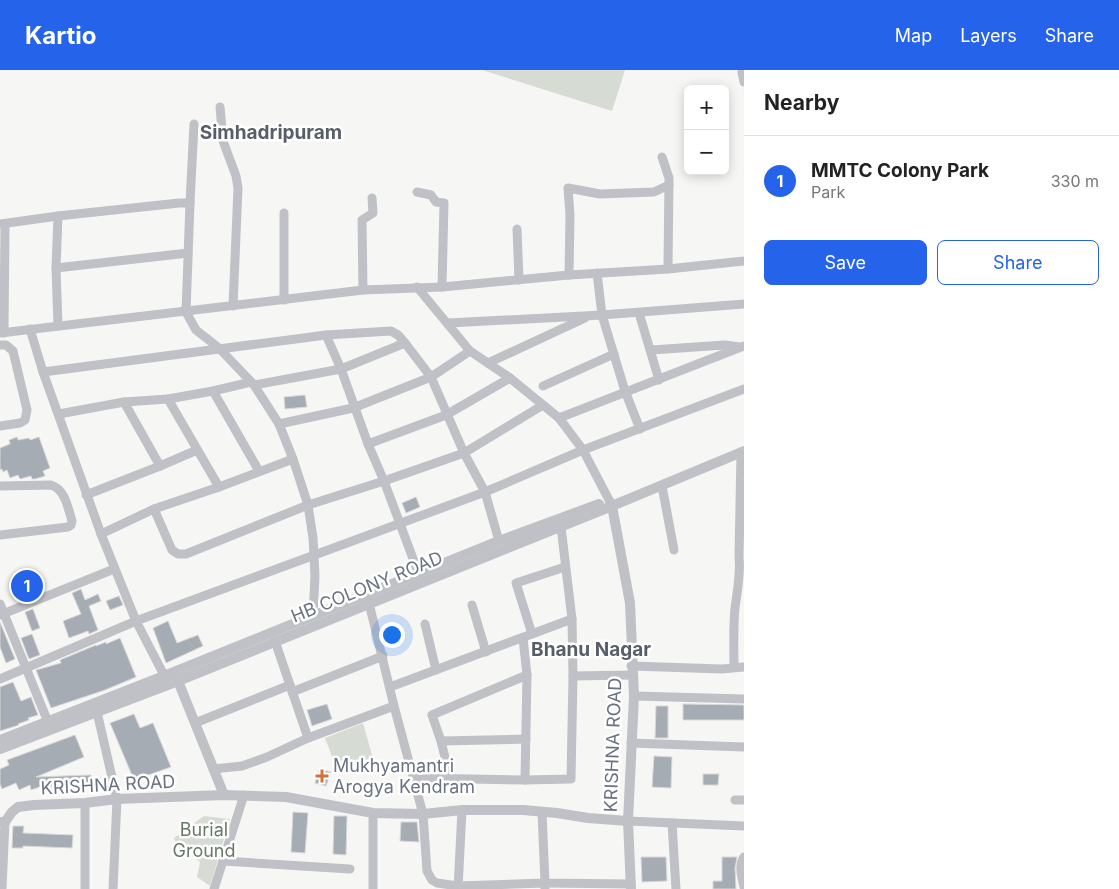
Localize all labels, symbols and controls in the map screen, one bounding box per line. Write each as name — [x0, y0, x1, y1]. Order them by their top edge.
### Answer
text: Kartio — [25, 21, 96, 50]
text: Map — [895, 25, 932, 46]
text: Layers — [960, 25, 1017, 46]
text: Share — [1045, 25, 1094, 46]
map controls — [684, 85, 729, 175]
button: + — [684, 85, 729, 130]
text: Nearby — [764, 90, 839, 115]
district label: Simhadripuram — [200, 121, 342, 144]
button: − — [684, 130, 729, 175]
text: MMTC Colony Park — [811, 159, 989, 182]
text: 1 — [777, 171, 783, 191]
text: 330 m — [1051, 171, 1099, 191]
text: Park — [811, 182, 845, 202]
button: Save — [764, 240, 927, 285]
button: Share — [937, 240, 1099, 285]
street label: HB COLONY ROAD — [288, 547, 446, 627]
pin: 1 — [11, 567, 43, 605]
your location — [379, 622, 405, 648]
district label: Bhanu Nagar — [531, 638, 651, 661]
street label: KRISHNA ROAD — [600, 677, 625, 813]
place label: Mukhyamantri Arogya Kendram — [333, 755, 475, 797]
marker: Mukhyamantri Arogya Kendram — [315, 769, 329, 783]
street label: KRISHNA ROAD — [40, 770, 176, 799]
park label: Burial Ground — [173, 819, 236, 861]

